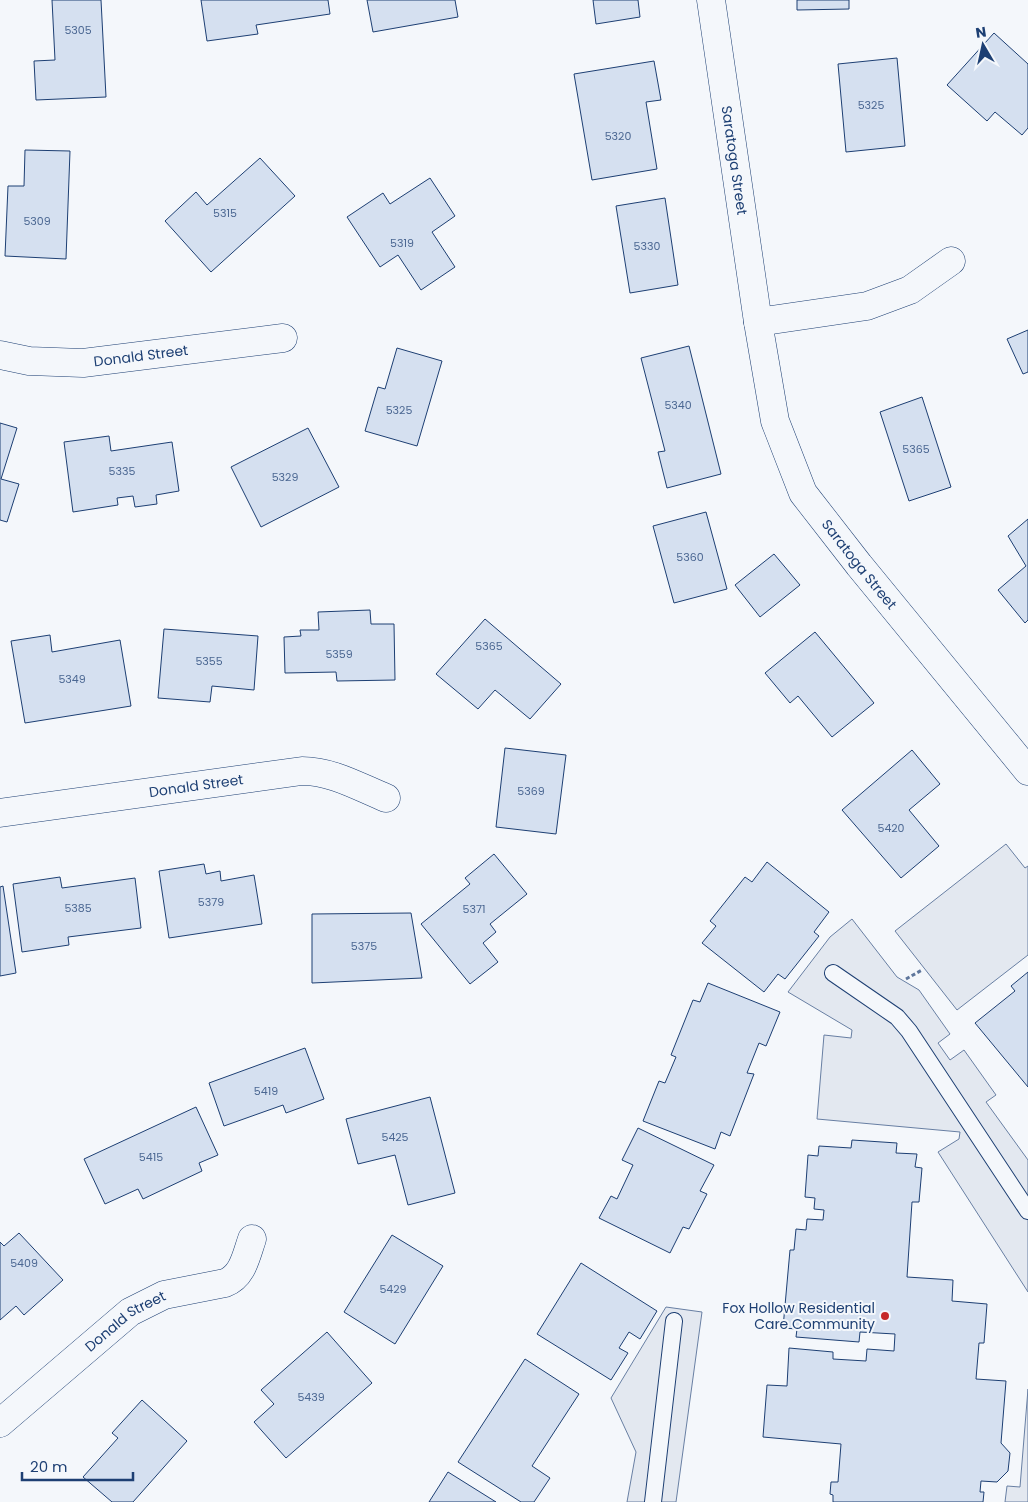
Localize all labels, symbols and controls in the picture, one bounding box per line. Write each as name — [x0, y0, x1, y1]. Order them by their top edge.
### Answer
north arrow — [958, 20, 1008, 70]
text: N — [974, 21, 988, 43]
house number: 5305 — [64, 22, 92, 38]
house number: 5325 — [858, 97, 884, 113]
street label: Saratoga Street — [717, 104, 752, 216]
house number: 5320 — [605, 128, 631, 144]
house number: 5315 — [213, 205, 237, 221]
house number: 5309 — [23, 213, 51, 229]
house number: 5319 — [390, 235, 414, 251]
house number: 5330 — [634, 238, 660, 254]
street label: Donald Street — [93, 340, 189, 372]
house number: 5340 — [664, 397, 692, 413]
house number: 5325 — [386, 402, 412, 418]
house number: 5365 — [902, 441, 930, 457]
house number: 5335 — [109, 463, 135, 479]
house number: 5329 — [272, 469, 298, 485]
street label: Saratoga Street — [817, 515, 901, 614]
house number: 5360 — [676, 549, 704, 565]
house number: 5365 — [475, 638, 503, 654]
house number: 5359 — [325, 646, 353, 662]
house number: 5355 — [195, 653, 223, 669]
house number: 5349 — [58, 671, 86, 687]
street label: Donald Street — [148, 769, 245, 802]
house number: 5369 — [517, 783, 545, 799]
house number: 5420 — [877, 820, 905, 836]
house number: 5379 — [198, 894, 224, 910]
house number: 5385 — [64, 900, 92, 916]
house number: 5371 — [463, 901, 485, 917]
house number: 5375 — [351, 938, 377, 954]
house number: 5419 — [254, 1083, 278, 1099]
house number: 5425 — [381, 1129, 409, 1145]
house number: 5415 — [139, 1149, 163, 1165]
house number: 5409 — [10, 1255, 38, 1271]
house number: 5429 — [379, 1281, 407, 1297]
street label: Donald Street — [81, 1286, 169, 1356]
place label: Fox Hollow Residential Care Community — [722, 1298, 875, 1334]
marker: Fox Hollow Residential Care Community — [879, 1310, 891, 1322]
house number: 5439 — [297, 1389, 325, 1405]
scale bar — [22, 1450, 134, 1482]
text: 20 m — [30, 1456, 68, 1477]

